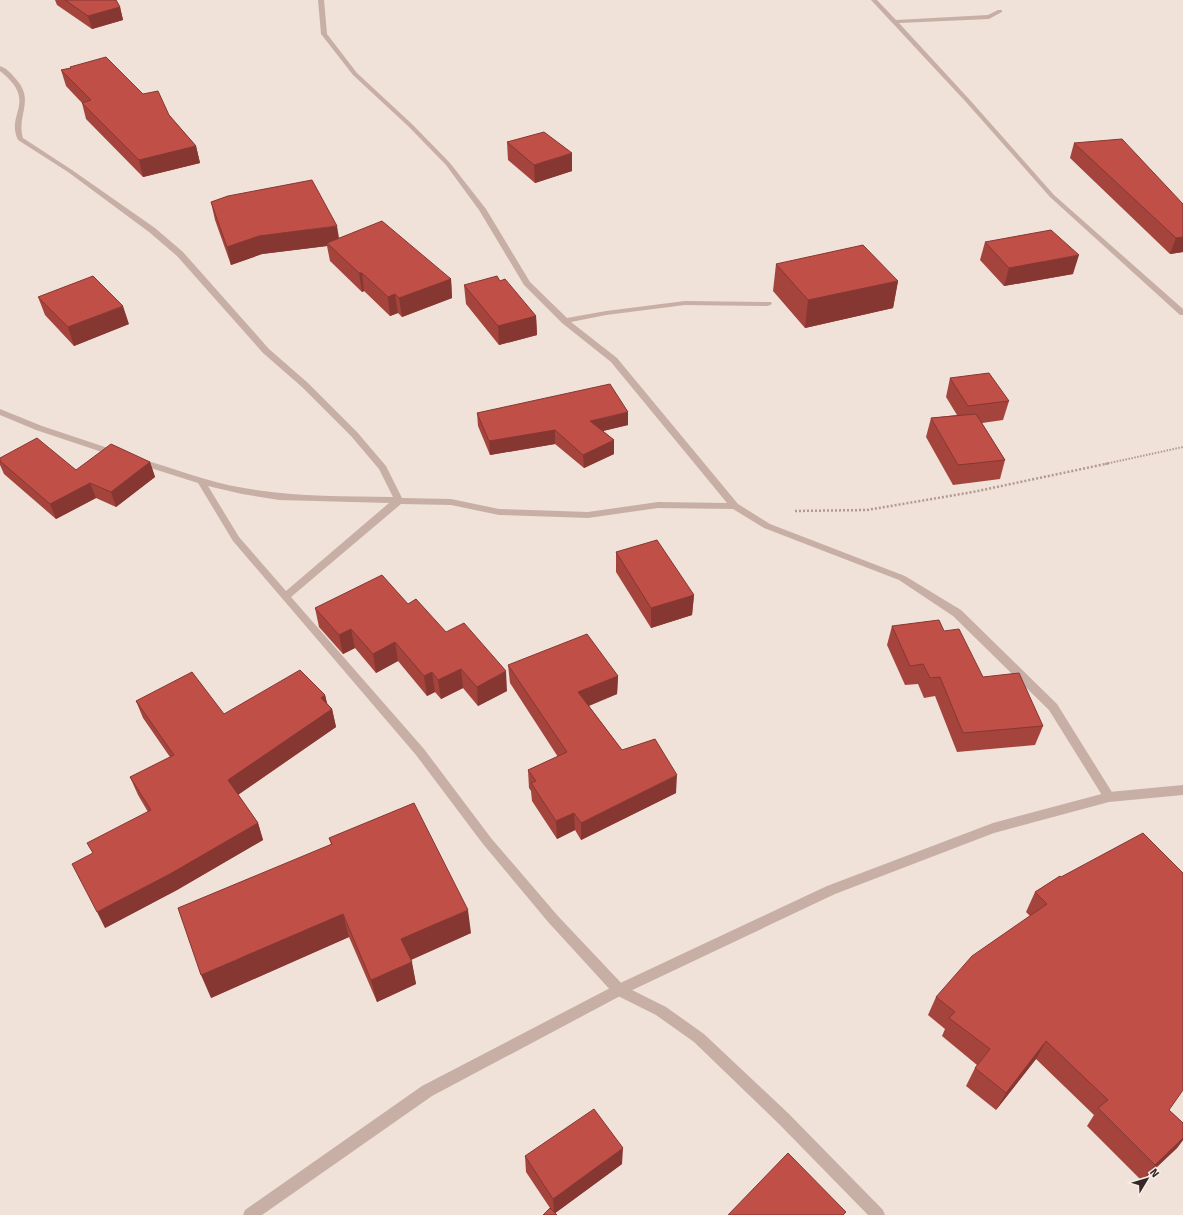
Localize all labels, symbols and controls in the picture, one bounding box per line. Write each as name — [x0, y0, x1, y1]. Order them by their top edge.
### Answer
north arrow — [1127, 1159, 1167, 1199]
text: N — [1147, 1166, 1162, 1180]

